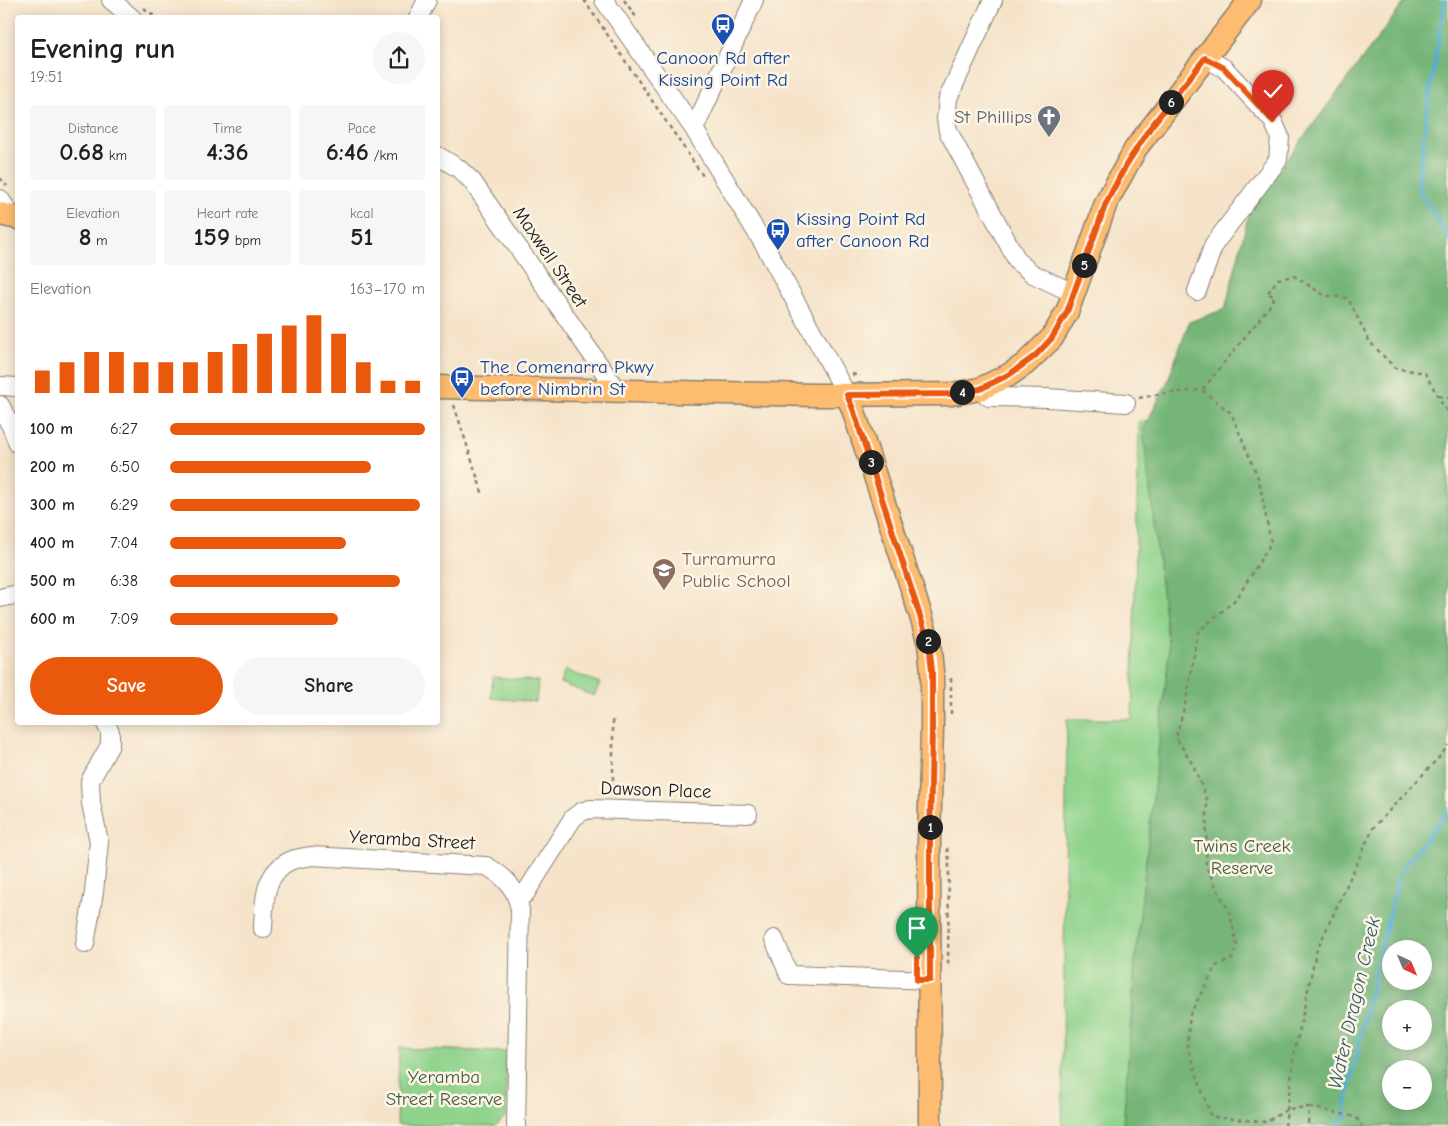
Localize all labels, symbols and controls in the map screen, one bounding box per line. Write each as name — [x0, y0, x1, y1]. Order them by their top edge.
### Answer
bus stop icon: Canoon Rd after Kissing Point Rd — [710, 12, 736, 46]
button: share — [373, 32, 425, 84]
text: Evening run — [30, 33, 175, 65]
place label: Canoon Rd after Kissing Point Rd — [656, 47, 790, 91]
text: 19:51 — [30, 68, 63, 86]
pin — [1252, 70, 1294, 121]
icon: check — [1259, 77, 1287, 105]
pin: 6 — [1158, 90, 1184, 114]
text: 6 — [1168, 94, 1175, 111]
church icon: St Phillips — [1036, 104, 1062, 138]
place label: St Phillips — [954, 106, 1032, 128]
text: Distance — [68, 120, 118, 137]
text: Time — [213, 120, 242, 137]
text: Pace — [348, 120, 376, 137]
text: 0.68 — [59, 137, 104, 166]
text: 4:36 — [206, 137, 249, 166]
text: 6:46 — [326, 137, 369, 166]
text: km — [104, 147, 127, 164]
text: /km — [369, 147, 398, 164]
street label: Maxwell Street — [508, 202, 592, 312]
text: Elevation — [66, 205, 120, 222]
text: Heart rate — [197, 205, 258, 222]
text: kcal — [350, 205, 374, 222]
place label: Kissing Point Rd after Canoon Rd — [796, 208, 930, 252]
bus stop icon: Kissing Point Rd after Canoon Rd — [765, 217, 791, 251]
text: 8 — [79, 222, 91, 251]
text: 159 — [194, 222, 230, 251]
text: 51 — [350, 222, 373, 251]
text: m — [91, 232, 108, 249]
text: bpm — [230, 232, 261, 249]
pin: 5 — [1072, 252, 1096, 278]
text: 5 — [1081, 257, 1088, 274]
text: Elevation — [30, 280, 91, 298]
text: 163–170 m — [350, 280, 425, 298]
place label: The Comenarra Pkwy before Nimbrin St — [480, 356, 654, 400]
bus stop icon: The Comenarra Pkwy before Nimbrin St — [449, 365, 475, 399]
pin: 4 — [950, 380, 974, 404]
text: 4 — [959, 384, 966, 401]
text: 100 m — [30, 420, 73, 438]
text: 6:27 — [110, 420, 137, 438]
pin: 3 — [858, 450, 884, 474]
text: 3 — [868, 454, 875, 471]
text: 200 m — [30, 458, 75, 476]
text: 6:50 — [110, 458, 140, 476]
text: 300 m — [30, 496, 75, 514]
text: 6:29 — [110, 496, 138, 514]
text: 400 m — [30, 534, 74, 552]
text: 7:04 — [110, 534, 138, 552]
place label: Turramurra Public School — [682, 548, 791, 592]
school or university icon: Turramurra Public School — [651, 557, 677, 591]
text: 500 m — [30, 572, 75, 590]
text: 6:38 — [110, 572, 138, 590]
text: 600 m — [30, 610, 75, 628]
text: 7:09 — [110, 610, 139, 628]
pin: 2 — [916, 628, 940, 654]
text: 2 — [925, 633, 932, 650]
button: Save — [30, 657, 223, 715]
button: Share — [233, 657, 425, 715]
street label: Dawson Place — [600, 777, 712, 803]
pin: 1 — [918, 814, 942, 840]
text: 1 — [928, 819, 933, 836]
street label: Yeramba Street — [348, 826, 476, 854]
park label: Twins Creek Reserve — [1193, 835, 1292, 879]
pin — [896, 907, 938, 958]
icon: arrive — [903, 914, 931, 942]
water label: Water Dragon Creek — [1323, 914, 1385, 1091]
north arrow — [1382, 940, 1432, 990]
map controls — [1382, 940, 1432, 1110]
button: + — [1382, 1000, 1432, 1050]
button: − — [1382, 1060, 1432, 1110]
park label: Yeramba Street Reserve — [386, 1066, 502, 1110]

